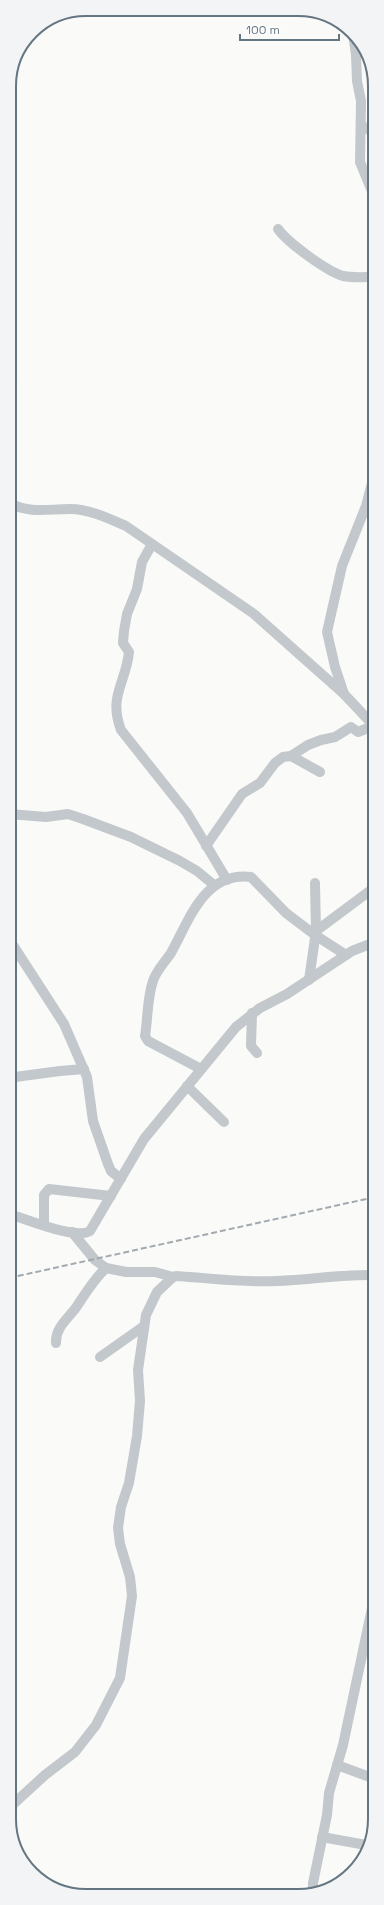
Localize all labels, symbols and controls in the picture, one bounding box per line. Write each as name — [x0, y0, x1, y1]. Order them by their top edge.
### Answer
scale bar — [240, 16, 339, 42]
text: 100 m — [246, 22, 280, 38]

